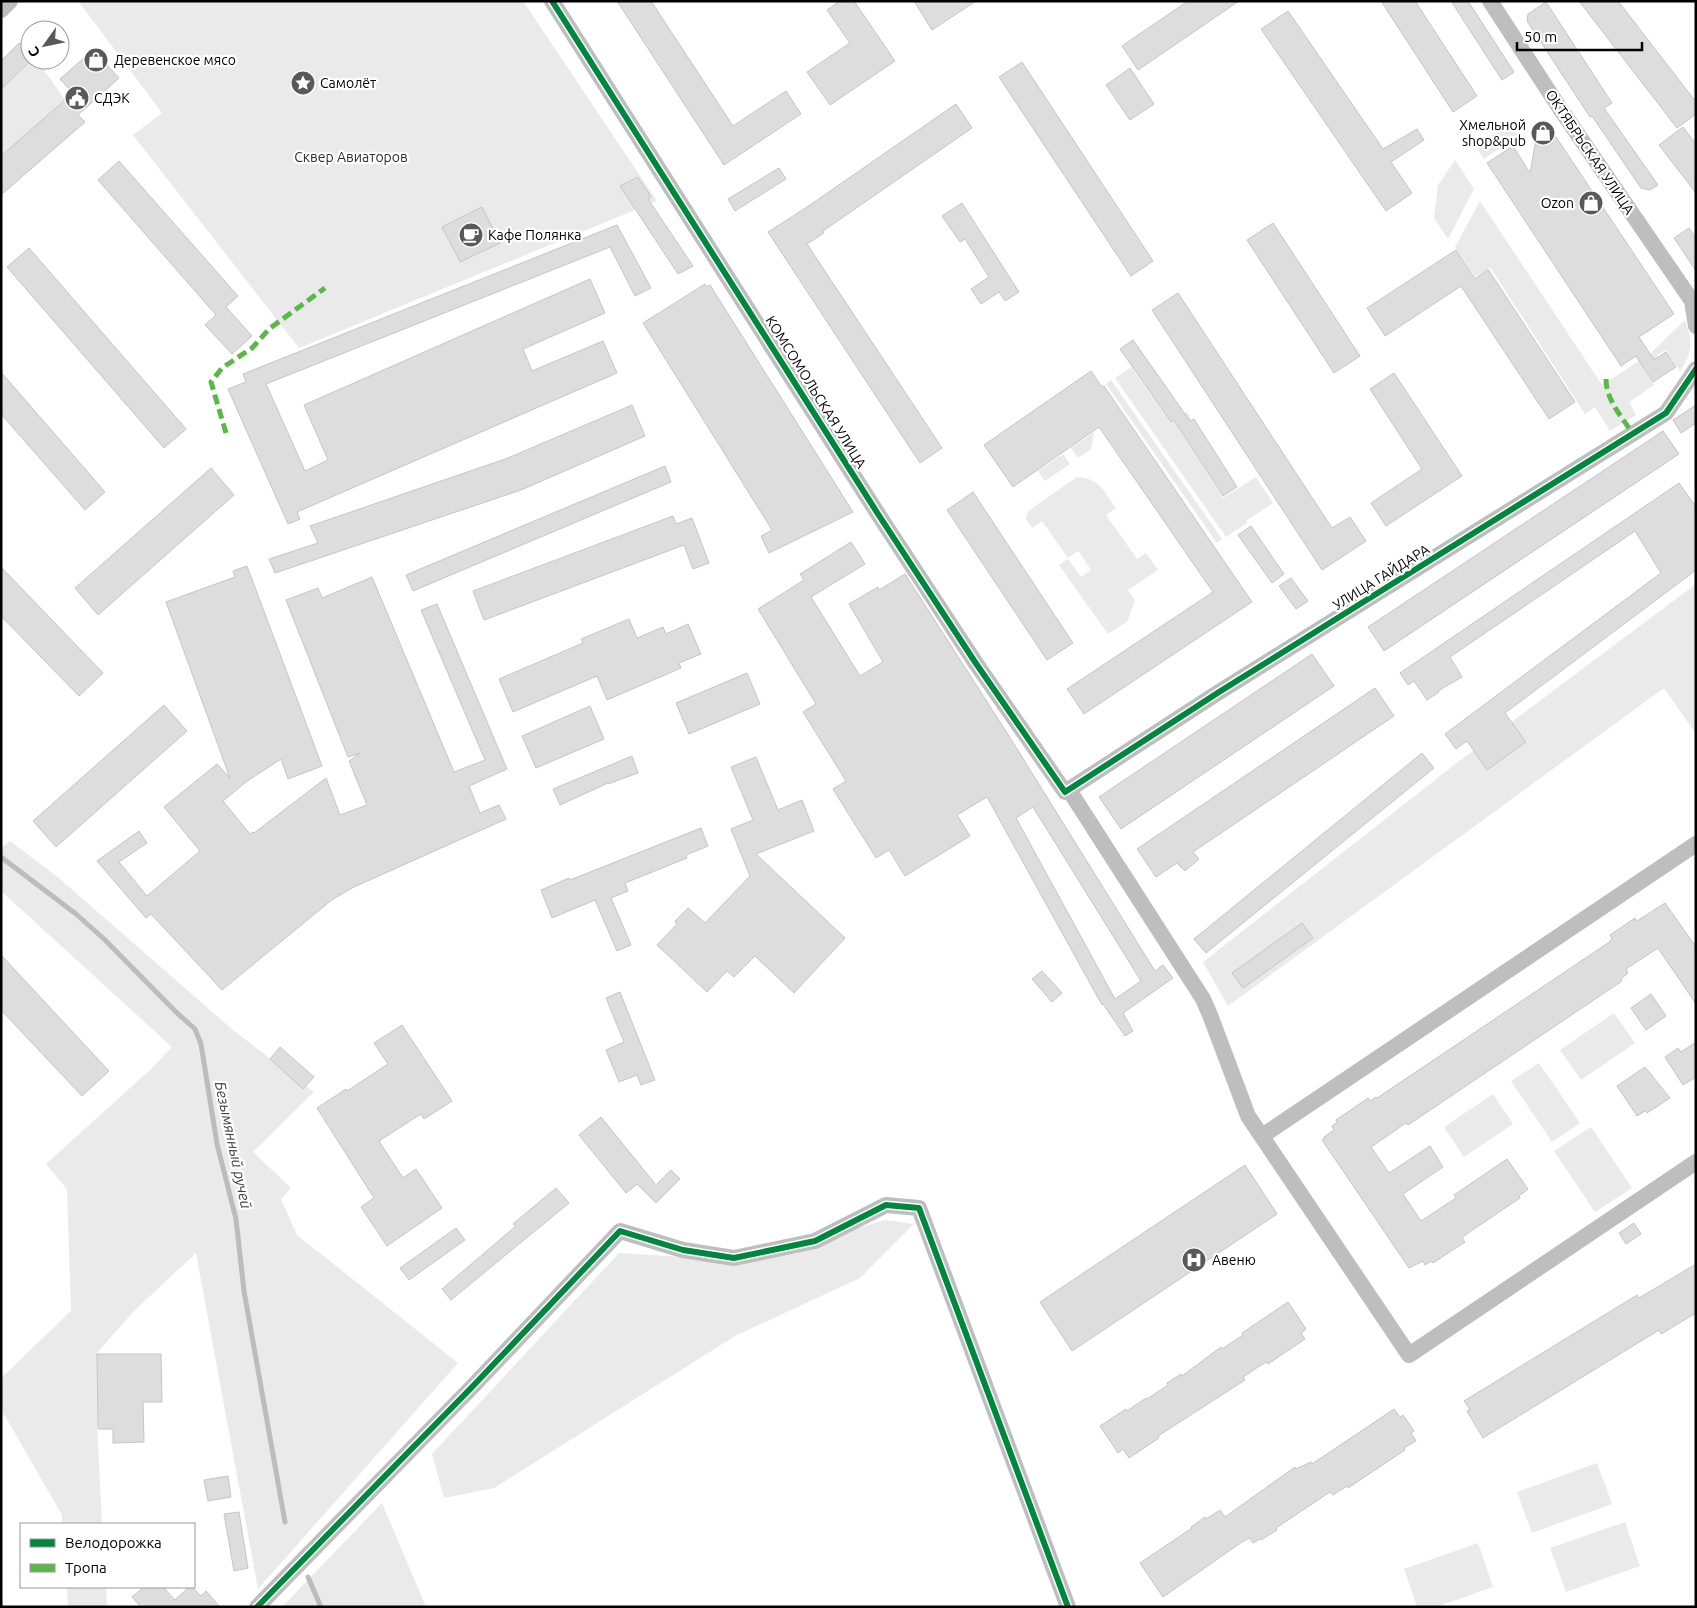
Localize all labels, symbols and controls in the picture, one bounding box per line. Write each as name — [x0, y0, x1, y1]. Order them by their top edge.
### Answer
north arrow — [20, 20, 70, 70]
scale bar — [1517, 20, 1642, 52]
text: 50 m — [1524, 28, 1557, 45]
text: С — [25, 44, 43, 60]
shop icon: Деревенское мясо — [83, 47, 109, 73]
place label: Деревенское мясо — [114, 52, 236, 68]
place icon: Самолёт — [290, 70, 316, 96]
place label: Самолёт — [320, 75, 376, 91]
public building icon: СДЭК — [64, 85, 90, 111]
street label: ОКТЯБРЬСКАЯ УЛИЦА — [1542, 87, 1638, 217]
place label: СДЭК — [94, 90, 130, 106]
place label: Хмельной shop&pub — [1459, 117, 1526, 149]
shop icon: Хмельной shop&pub — [1530, 120, 1556, 146]
park label: Сквер Авиаторов — [294, 149, 408, 165]
shop icon: Ozon — [1578, 190, 1604, 216]
place label: Ozon — [1541, 195, 1574, 211]
cafe icon: Кафе Полянка — [458, 222, 484, 248]
place label: Кафе Полянка — [488, 227, 581, 243]
street label: КОМСОМОЛЬСКАЯ УЛИЦА — [762, 313, 870, 471]
street label: УЛИЦА ГАЙДАРА — [1329, 540, 1432, 613]
water label: Безымянный ручей — [212, 1080, 255, 1210]
hospital icon: Авеню — [1181, 1247, 1207, 1273]
place label: Авеню — [1212, 1252, 1256, 1268]
legend — [20, 1523, 195, 1588]
text: Велодорожка — [65, 1534, 162, 1551]
text: Тропа — [65, 1559, 107, 1576]

